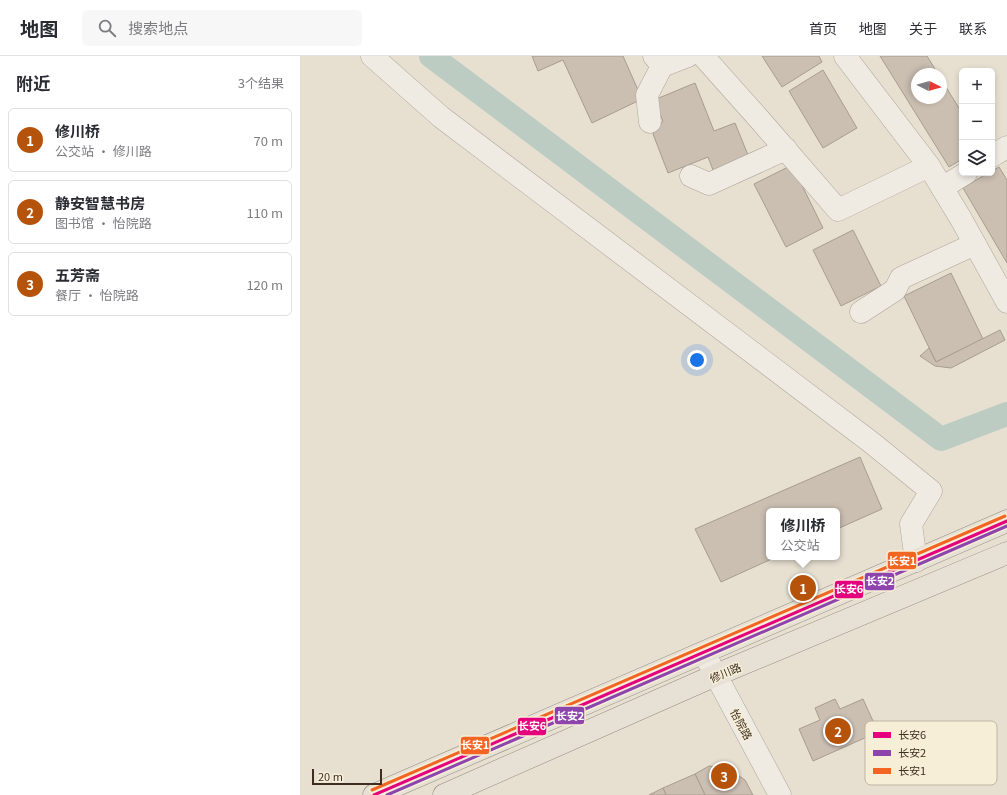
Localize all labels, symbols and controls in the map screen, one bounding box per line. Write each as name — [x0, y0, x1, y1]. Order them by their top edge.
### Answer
search box — [82, 10, 362, 46]
text: 地图 — [20, 14, 58, 41]
icon: search — [96, 17, 118, 39]
text: 搜索地点 — [128, 17, 188, 38]
text: 首页 — [809, 18, 837, 38]
text: 地图 — [859, 18, 887, 38]
text: 关于 — [909, 18, 937, 38]
text: 联系 — [959, 18, 987, 38]
north arrow — [911, 68, 947, 104]
map controls — [959, 68, 995, 176]
button: + — [959, 68, 995, 104]
text: 附近 — [16, 70, 50, 95]
text: 3个结果 — [238, 73, 284, 92]
button: − — [959, 104, 995, 140]
text: 修川桥 — [55, 120, 100, 141]
text: 1 — [26, 131, 34, 150]
text: 70 m — [254, 131, 283, 150]
button: layers — [959, 140, 995, 176]
text: 公交站 · 修川路 — [55, 141, 152, 160]
text: 静安智慧书房 — [55, 192, 145, 213]
text: 2 — [26, 203, 34, 222]
text: 110 m — [246, 203, 283, 222]
text: 图书馆 · 怡院路 — [55, 213, 152, 232]
text: 五芳斋 — [55, 264, 100, 285]
text: 3 — [26, 275, 34, 294]
text: 120 m — [246, 275, 283, 294]
text: 餐厅 · 怡院路 — [55, 285, 139, 304]
your location — [687, 350, 707, 370]
popup — [766, 508, 840, 560]
text: 修川桥 — [780, 514, 826, 535]
text: 公交站 — [780, 535, 820, 554]
line badge: 长安1 — [887, 551, 917, 570]
text: 长安1 — [888, 552, 916, 568]
line badge: 长安2 — [864, 572, 895, 591]
text: 长安2 — [866, 572, 894, 588]
pin: 1 — [790, 573, 816, 603]
line badge: 长安6 — [834, 580, 864, 599]
text: 长安6 — [835, 580, 864, 596]
street label: 修川路 — [707, 658, 743, 686]
line badge: 长安2 — [554, 706, 585, 725]
street label: 怡院路 — [727, 706, 757, 742]
text: 长安2 — [556, 707, 584, 723]
pin: 2 — [825, 716, 851, 746]
line badge: 长安6 — [517, 717, 547, 736]
text: 长安6 — [518, 717, 547, 733]
legend — [865, 721, 997, 785]
text: 长安6 — [898, 726, 926, 742]
line badge: 长安1 — [460, 736, 490, 755]
text: 长安1 — [461, 736, 489, 752]
text: 长安2 — [898, 744, 926, 760]
pin: 3 — [711, 761, 737, 791]
text: 长安1 — [898, 762, 926, 778]
scale bar — [312, 767, 382, 786]
text: 20 m — [318, 768, 343, 784]

